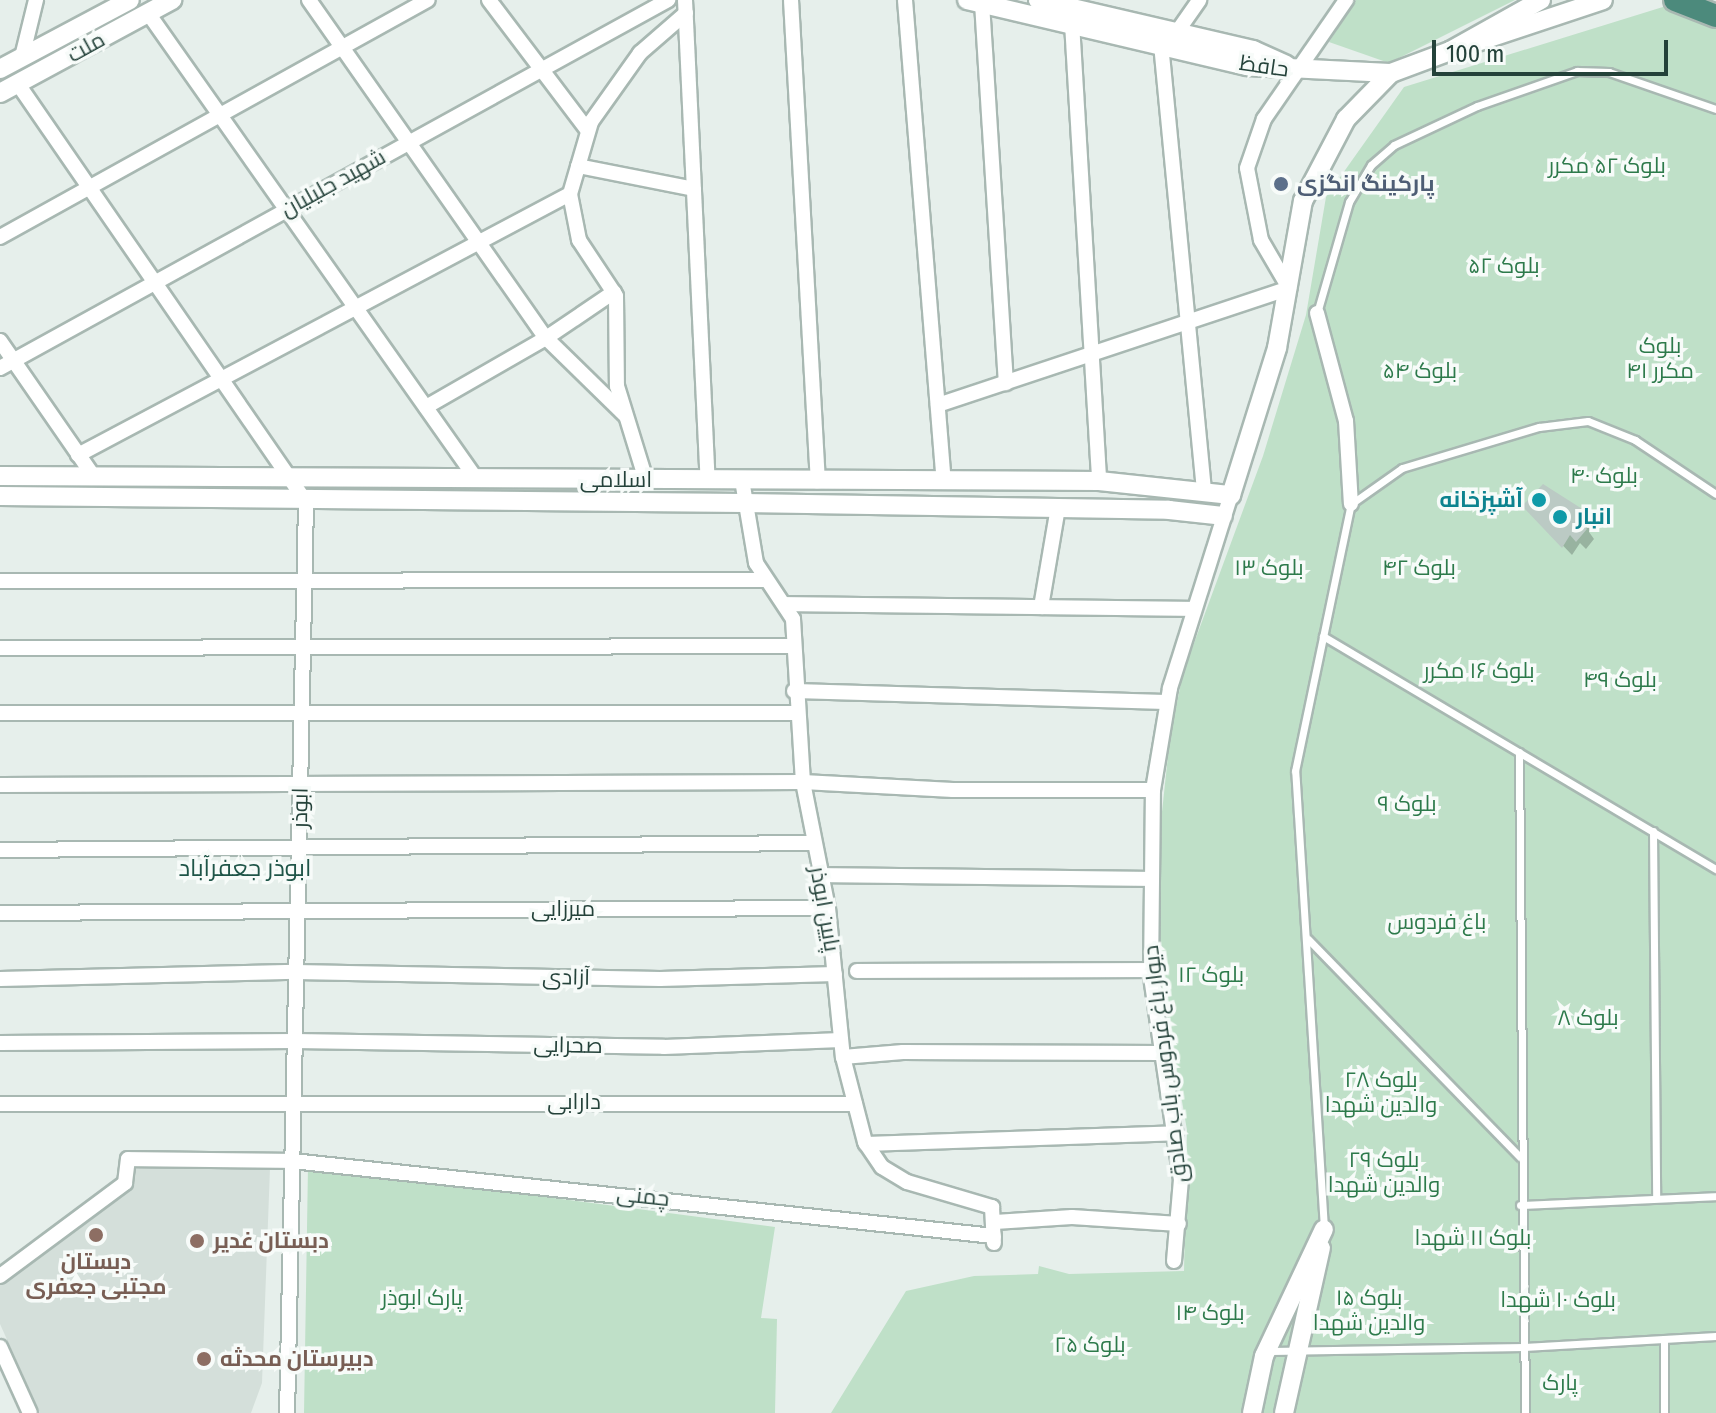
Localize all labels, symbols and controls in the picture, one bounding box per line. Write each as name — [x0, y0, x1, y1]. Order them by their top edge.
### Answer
scale bar — [1436, 24, 1672, 74]
street label: ملت — [63, 26, 109, 68]
text: 100 m — [1446, 40, 1504, 68]
street label: حافظ — [1238, 49, 1290, 83]
street label: شهید جلیلیان — [276, 143, 390, 223]
park label: بلوک ۵۲ مکرر — [1548, 153, 1666, 179]
place label: پارکینگ انگزی — [1297, 171, 1435, 197]
marker: پارکینگ انگزی — [1272, 175, 1290, 193]
park label: بلوک ۵۲ — [1468, 253, 1540, 279]
park label: بلوک ۴۱ مکرر — [1626, 332, 1694, 384]
park label: بلوک ۵۴ — [1383, 358, 1457, 384]
park label: بلوک ۴۰ — [1570, 463, 1638, 489]
street label: اسلامی — [580, 467, 652, 493]
place label: آشپزخانه — [1440, 487, 1523, 513]
marker: آشپزخانه — [1530, 491, 1548, 509]
place label: انبار — [1576, 504, 1612, 530]
marker: انبار — [1551, 508, 1569, 526]
park label: بلوک ۱۳ — [1234, 555, 1304, 581]
park label: بلوک ۴۲ — [1382, 555, 1456, 581]
park label: بلوک ۱۶ مکرر — [1423, 658, 1535, 684]
park label: بلوک ۴۹ — [1583, 667, 1657, 693]
street label: ابوذر — [286, 787, 314, 829]
park label: بلوک ۹ — [1377, 791, 1437, 817]
district label: ابوذر جعفرآباد — [179, 855, 311, 883]
street label: پایین ابوذر — [805, 864, 845, 954]
street label: میرزایی — [531, 896, 595, 922]
park label: باغ فردوس — [1388, 909, 1486, 935]
street label: دیوار باغ فردوس باب صادق — [1137, 944, 1193, 1184]
park label: بلوک ۱۲ — [1178, 962, 1244, 988]
street label: آزادی — [542, 963, 590, 991]
park label: بلوک ۸ — [1557, 1005, 1619, 1031]
street label: صحرایی — [533, 1031, 603, 1059]
park label: بلوک ۲۸ والدین شهدا — [1325, 1066, 1437, 1118]
street label: دارابی — [547, 1089, 601, 1115]
park label: بلوک ۲۹ والدین شهدا — [1328, 1146, 1440, 1198]
street label: چمنی — [615, 1180, 671, 1212]
park label: بلوک ۱۱ شهدا — [1415, 1225, 1531, 1251]
marker: دبستان مجتبی جعفری — [87, 1226, 105, 1244]
place label: دبستان غدیر — [213, 1228, 329, 1254]
marker: دبستان غدیر — [188, 1232, 206, 1250]
place label: دبستان مجتبی جعفری — [25, 1248, 167, 1300]
park label: بلوک ۱۵ والدین شهدا — [1313, 1284, 1425, 1336]
park label: پارک ابوذر — [381, 1285, 463, 1311]
park label: بلوک ۱۰ شهدا — [1500, 1287, 1616, 1313]
park label: بلوک ۱۴ — [1175, 1300, 1245, 1326]
park label: بلوک ۲۵ — [1054, 1332, 1126, 1358]
place label: دبیرستان محدثه — [220, 1346, 374, 1372]
marker: دبیرستان محدثه — [195, 1350, 213, 1368]
park label: پارک — [1542, 1370, 1578, 1396]

